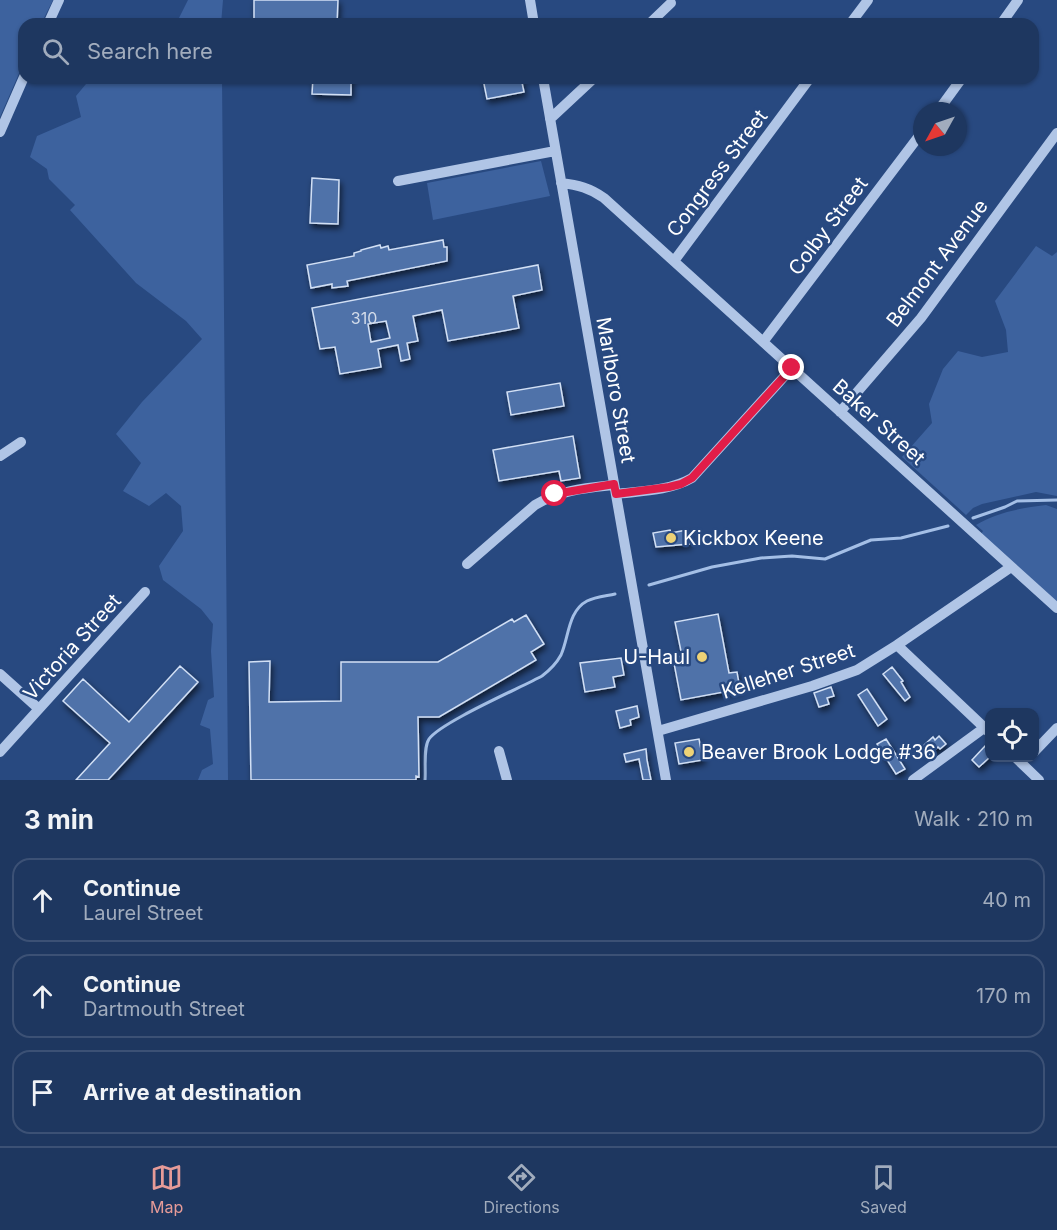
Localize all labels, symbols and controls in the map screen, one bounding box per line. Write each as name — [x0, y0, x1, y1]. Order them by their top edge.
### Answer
search box — [18, 18, 1039, 84]
icon: search — [39, 35, 72, 68]
text: Search here — [87, 38, 213, 64]
north arrow — [913, 102, 967, 156]
street label: Congress Street — [661, 104, 773, 241]
street label: Colby Street — [783, 172, 873, 280]
street label: Belmont Avenue — [881, 195, 993, 331]
house number: 310 — [351, 308, 377, 328]
street label: Marlboro Street — [591, 315, 641, 465]
route end — [778, 354, 804, 380]
street label: Baker Street — [828, 374, 931, 470]
route start — [541, 480, 567, 506]
place label: Kickbox Keene — [683, 526, 824, 550]
marker: Kickbox Keene — [664, 531, 678, 545]
street label: Victoria Street — [18, 589, 126, 705]
street label: Kelleher Street — [718, 638, 858, 704]
place label: U-Haul — [623, 645, 690, 669]
marker: U-Haul — [695, 650, 709, 664]
map controls — [985, 708, 1039, 762]
button: locate — [985, 708, 1039, 762]
place label: Beaver Brook Lodge #36 — [701, 740, 936, 764]
marker: Beaver Brook Lodge #36 — [682, 745, 696, 759]
text: 3 min — [24, 804, 94, 835]
text: Walk · 210 m — [914, 807, 1033, 831]
text: Continue — [83, 875, 181, 901]
icon: ahead — [26, 884, 59, 917]
text: 40 m — [982, 888, 1031, 912]
text: Laurel Street — [83, 901, 203, 925]
text: Continue — [83, 971, 181, 997]
icon: ahead — [26, 980, 59, 1013]
text: 170 m — [976, 984, 1031, 1008]
text: Dartmouth Street — [83, 997, 245, 1021]
icon: arrive — [26, 1076, 59, 1109]
text: Arrive at destination — [83, 1079, 302, 1105]
tab: Map — [150, 1161, 183, 1217]
tab: Directions — [484, 1161, 560, 1217]
tab: Saved — [860, 1161, 907, 1217]

